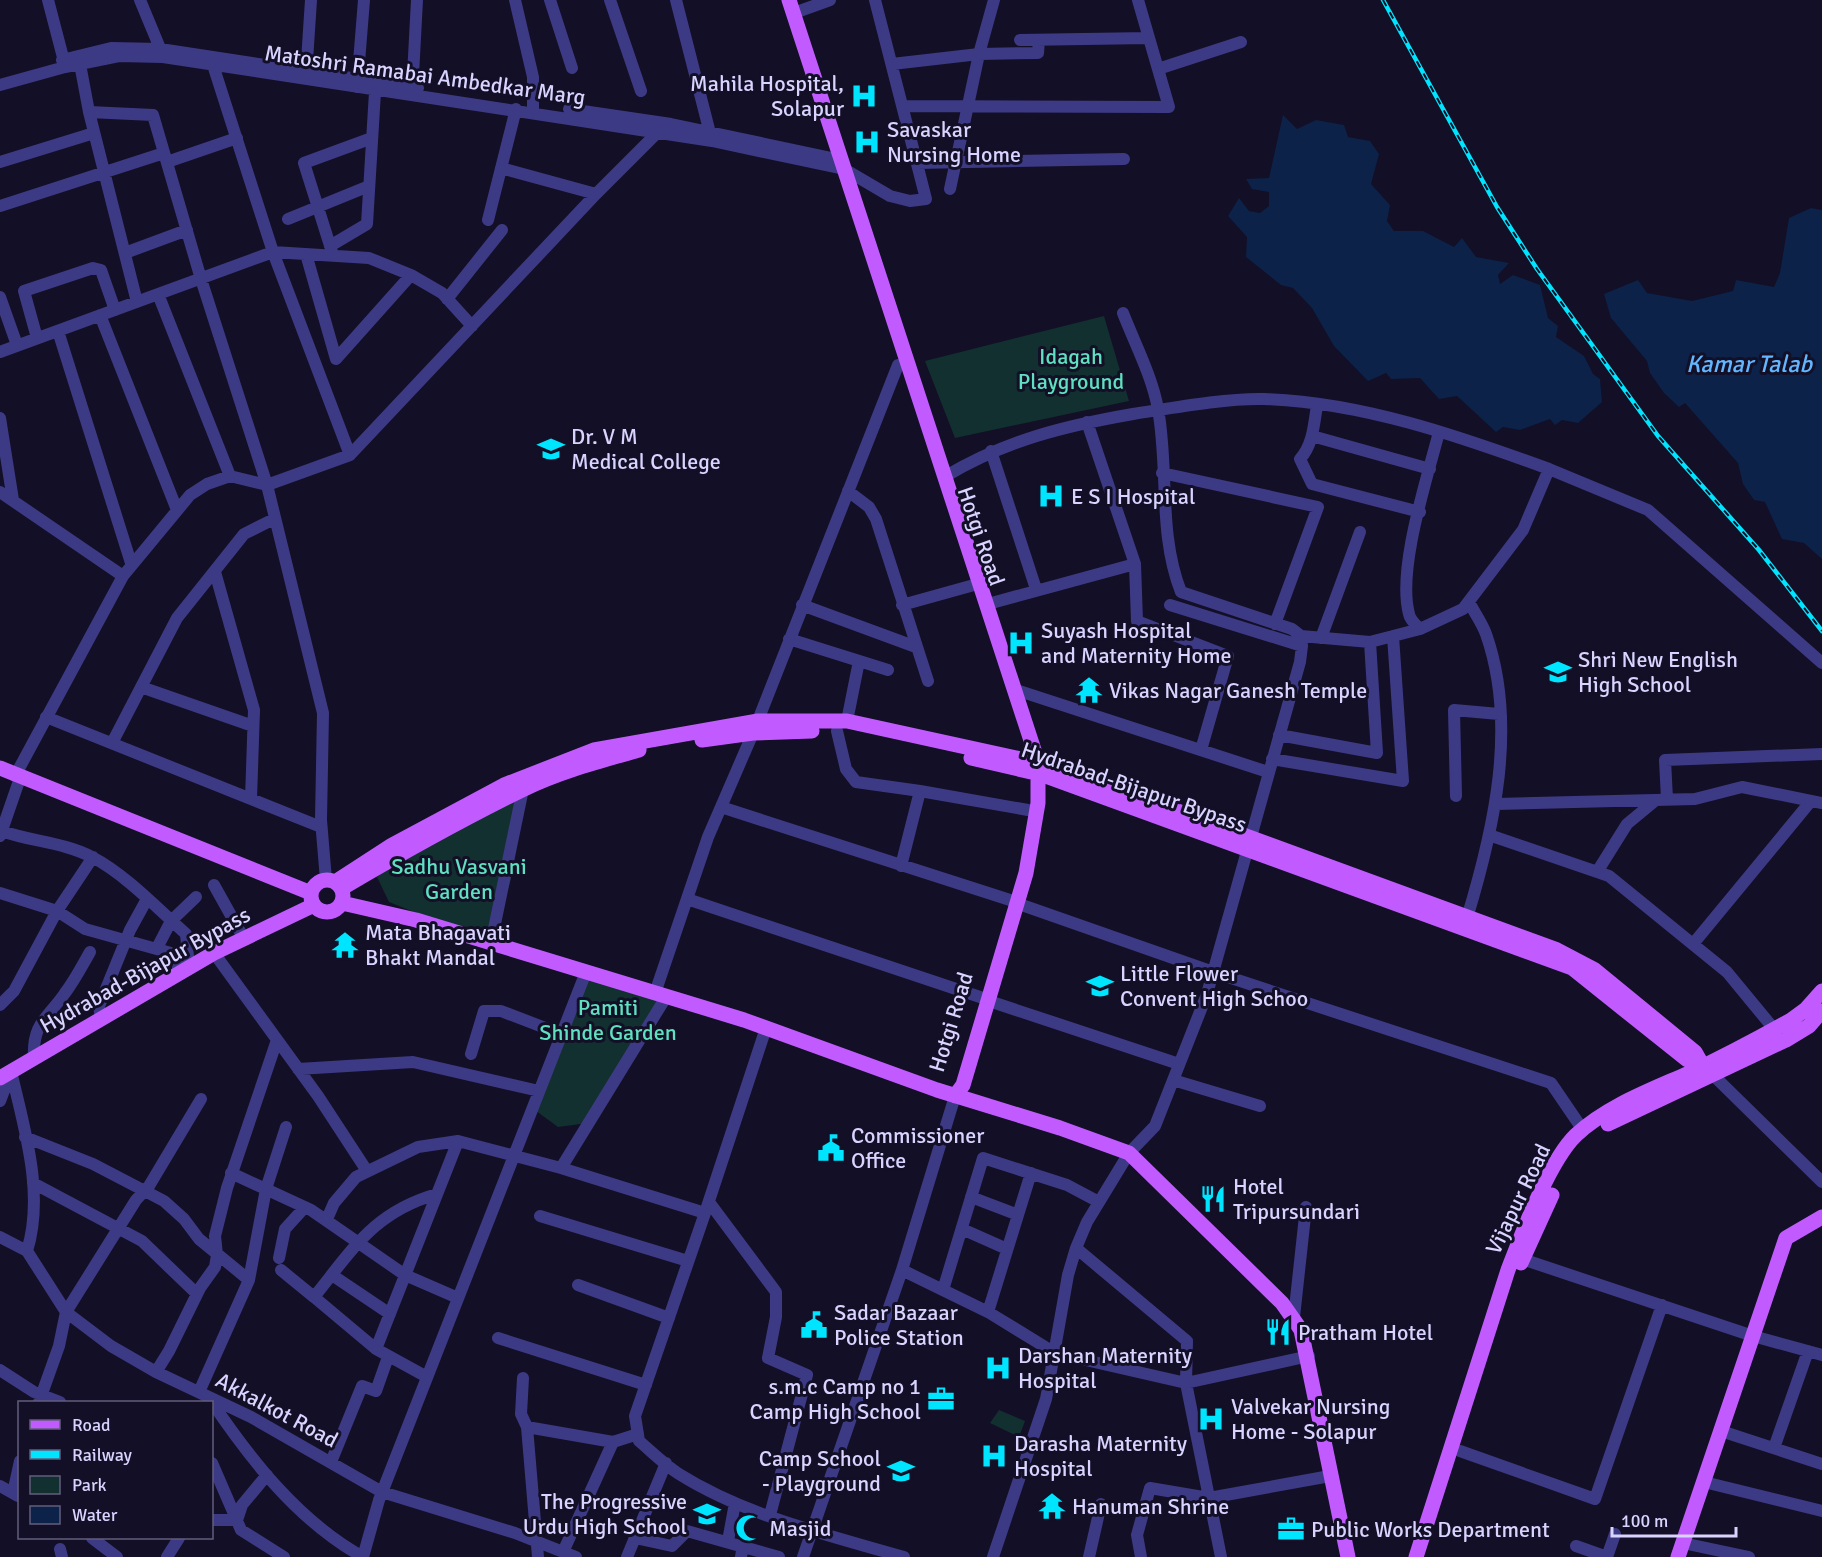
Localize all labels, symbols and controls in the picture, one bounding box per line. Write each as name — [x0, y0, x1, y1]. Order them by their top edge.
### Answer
street label: Matoshri Ramabai Ambedkar Marg — [263, 39, 587, 111]
place label: Mahila Hospital, Solapur — [690, 70, 844, 122]
hospital icon: Mahila Hospital, Solapur — [849, 81, 879, 111]
place label: Savaskar Nursing Home — [887, 116, 1021, 168]
hospital icon: Savaskar Nursing Home — [852, 127, 882, 157]
park label: Idagah Playground — [1018, 343, 1124, 395]
water label: Kamar Talab — [1686, 349, 1813, 379]
place label: Dr. V M Medical College — [571, 423, 721, 475]
school or university icon: Dr. V M Medical College — [536, 434, 566, 464]
hospital icon: E S I Hospital — [1036, 481, 1066, 511]
street label: Hotgi Road — [951, 483, 1011, 589]
place label: E S I Hospital — [1071, 483, 1195, 510]
place label: Suyash Hospital and Maternity Home — [1041, 617, 1232, 669]
hospital icon: Suyash Hospital and Maternity Home — [1006, 628, 1036, 658]
place label: Shri New English High School — [1578, 646, 1738, 698]
school or university icon: Shri New English High School — [1543, 657, 1573, 687]
temple icon: Vikas Nagar Ganesh Temple — [1074, 675, 1104, 705]
place label: Vikas Nagar Ganesh Temple — [1109, 677, 1367, 704]
street label: Hydrabad-Bijapur Bypass — [1018, 736, 1250, 838]
park label: Sadhu Vasvani Garden — [391, 853, 527, 905]
street label: Hydrabad-Bijapur Bypass — [35, 901, 255, 1039]
place label: Mata Bhagavati Bhakt Mandal — [365, 919, 511, 971]
temple icon: Mata Bhagavati Bhakt Mandal — [330, 930, 360, 960]
place label: Little Flower Convent High Schoo — [1120, 960, 1308, 1012]
street label: Hotgi Road — [923, 969, 979, 1075]
school or university icon: Little Flower Convent High Schoo — [1085, 971, 1115, 1001]
park label: Pamiti Shinde Garden — [539, 994, 677, 1046]
place label: Commissioner Office — [851, 1122, 984, 1174]
public building icon: Commissioner Office — [816, 1133, 846, 1163]
street label: Vijapur Road — [1480, 1139, 1556, 1259]
place label: Hotel Tripursundari — [1233, 1173, 1360, 1225]
restaurant icon: Hotel Tripursundari — [1198, 1184, 1228, 1214]
place label: Sadar Bazaar Police Station — [834, 1299, 964, 1351]
public building icon: Sadar Bazaar Police Station — [799, 1310, 829, 1340]
restaurant icon: Pratham Hotel — [1263, 1317, 1293, 1347]
place label: Pratham Hotel — [1298, 1319, 1433, 1346]
place label: Darshan Maternity Hospital — [1018, 1342, 1193, 1394]
hospital icon: Darshan Maternity Hospital — [983, 1353, 1013, 1383]
street label: Akkalkot Road — [211, 1366, 343, 1454]
place label: s.m.c Camp no 1 Camp High School — [750, 1373, 921, 1425]
office icon: s.m.c Camp no 1 Camp High School — [926, 1384, 956, 1414]
place label: Valvekar Nursing Home - Solapur — [1231, 1393, 1390, 1445]
legend — [18, 1401, 213, 1539]
hospital icon: Valvekar Nursing Home - Solapur — [1196, 1404, 1226, 1434]
text: Road — [72, 1414, 111, 1436]
place label: Darasha Maternity Hospital — [1014, 1430, 1188, 1482]
hospital icon: Darasha Maternity Hospital — [979, 1441, 1009, 1471]
text: Railway — [72, 1444, 133, 1466]
place label: Camp School - Playground — [759, 1445, 881, 1497]
school or university icon: Camp School - Playground — [886, 1456, 916, 1486]
text: Park — [72, 1474, 107, 1496]
place label: The Progressive Urdu High School — [523, 1488, 687, 1540]
temple icon: Hanuman Shrine — [1037, 1491, 1067, 1521]
place label: Hanuman Shrine — [1072, 1493, 1229, 1520]
school or university icon: The Progressive Urdu High School — [692, 1499, 722, 1529]
scale bar — [1612, 1500, 1736, 1538]
text: Water — [72, 1504, 118, 1526]
text: 100 m — [1621, 1510, 1668, 1532]
mosque icon: Masjid — [734, 1513, 764, 1543]
office icon: Public Works Department — [1276, 1514, 1306, 1544]
place label: Masjid — [769, 1515, 831, 1542]
place label: Public Works Department — [1311, 1516, 1550, 1543]

